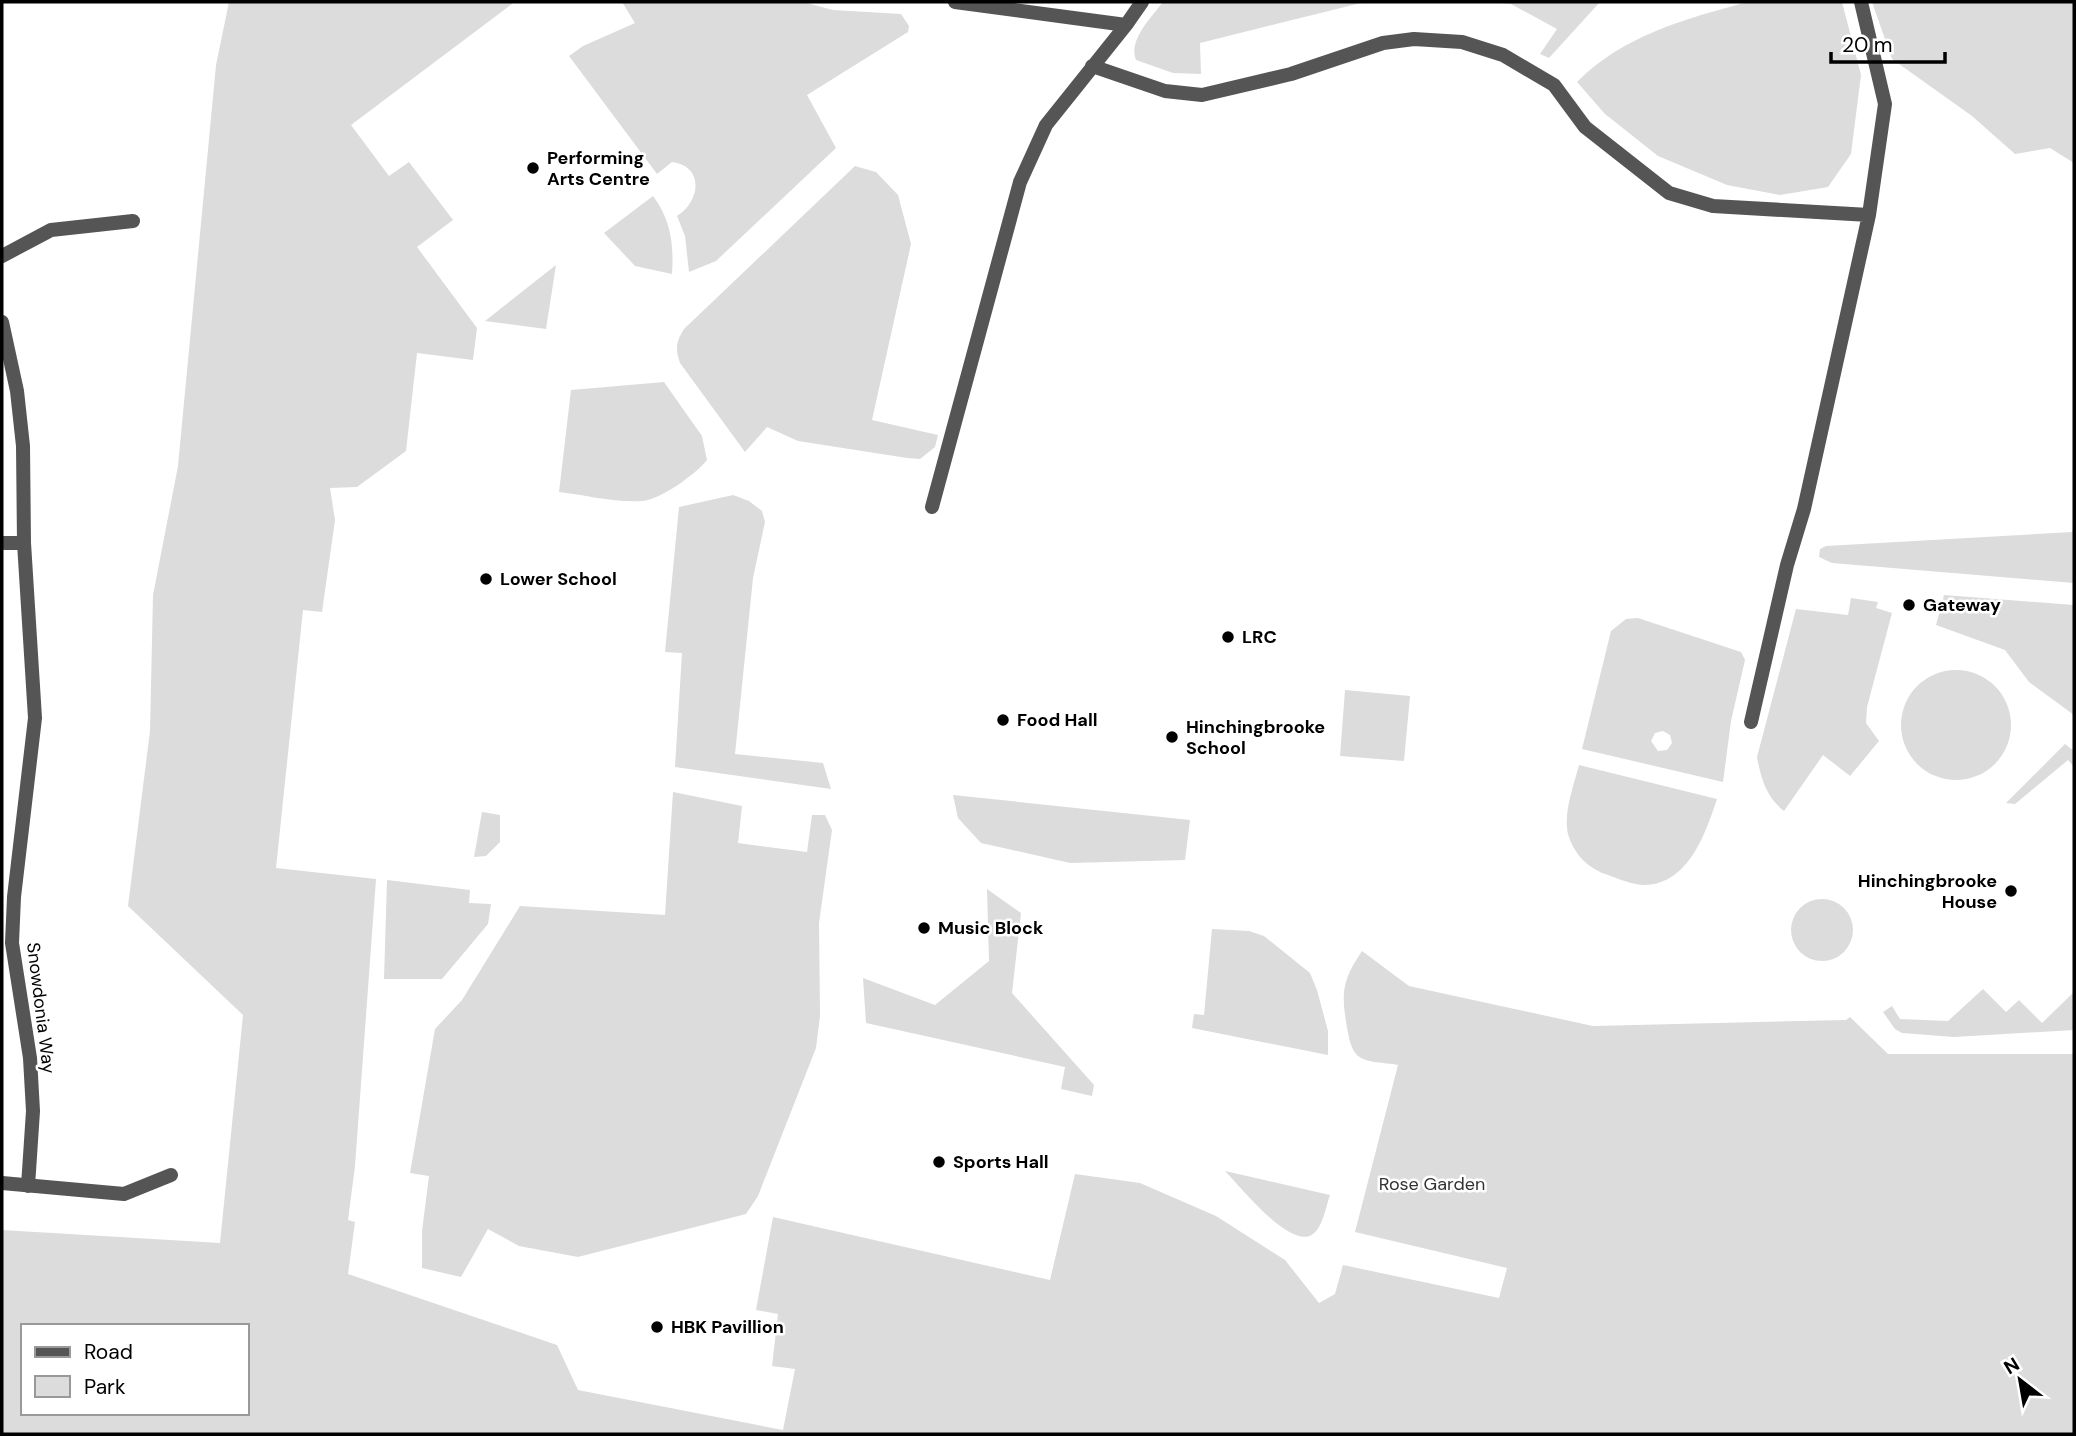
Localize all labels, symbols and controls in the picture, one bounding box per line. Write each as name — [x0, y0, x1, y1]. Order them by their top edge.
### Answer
scale bar — [1831, 21, 1945, 65]
text: 20 m — [1842, 31, 1893, 59]
place label: Performing Arts Centre — [547, 146, 650, 191]
marker: Performing Arts Centre — [525, 160, 541, 176]
place label: Lower School — [500, 567, 617, 591]
marker: Lower School — [478, 571, 494, 587]
place label: Gateway — [1923, 593, 2001, 617]
marker: Gateway — [1901, 597, 1917, 613]
place label: LRC — [1242, 625, 1277, 649]
marker: LRC — [1220, 629, 1236, 645]
place label: Food Hall — [1017, 708, 1098, 732]
marker: Food Hall — [995, 712, 1011, 728]
place label: Hinchingbrooke School — [1186, 715, 1325, 760]
marker: Hinchingbrooke School — [1164, 729, 1180, 745]
place label: Hinchingbrooke House — [1858, 869, 1997, 914]
marker: Hinchingbrooke House — [2003, 883, 2019, 899]
place label: Music Block — [938, 916, 1044, 940]
marker: Music Block — [916, 920, 932, 936]
street label: Snowdonia Way — [21, 941, 61, 1075]
place label: Sports Hall — [953, 1150, 1049, 1174]
marker: Sports Hall — [931, 1154, 947, 1170]
park label: Rose Garden — [1379, 1172, 1485, 1196]
place label: HBK Pavillion — [671, 1315, 784, 1339]
marker: HBK Pavillion — [649, 1319, 665, 1335]
legend — [21, 1324, 248, 1415]
text: Road — [84, 1338, 133, 1366]
north arrow — [1985, 1345, 2055, 1415]
text: N — [1999, 1352, 2024, 1380]
text: Park — [84, 1373, 126, 1401]

